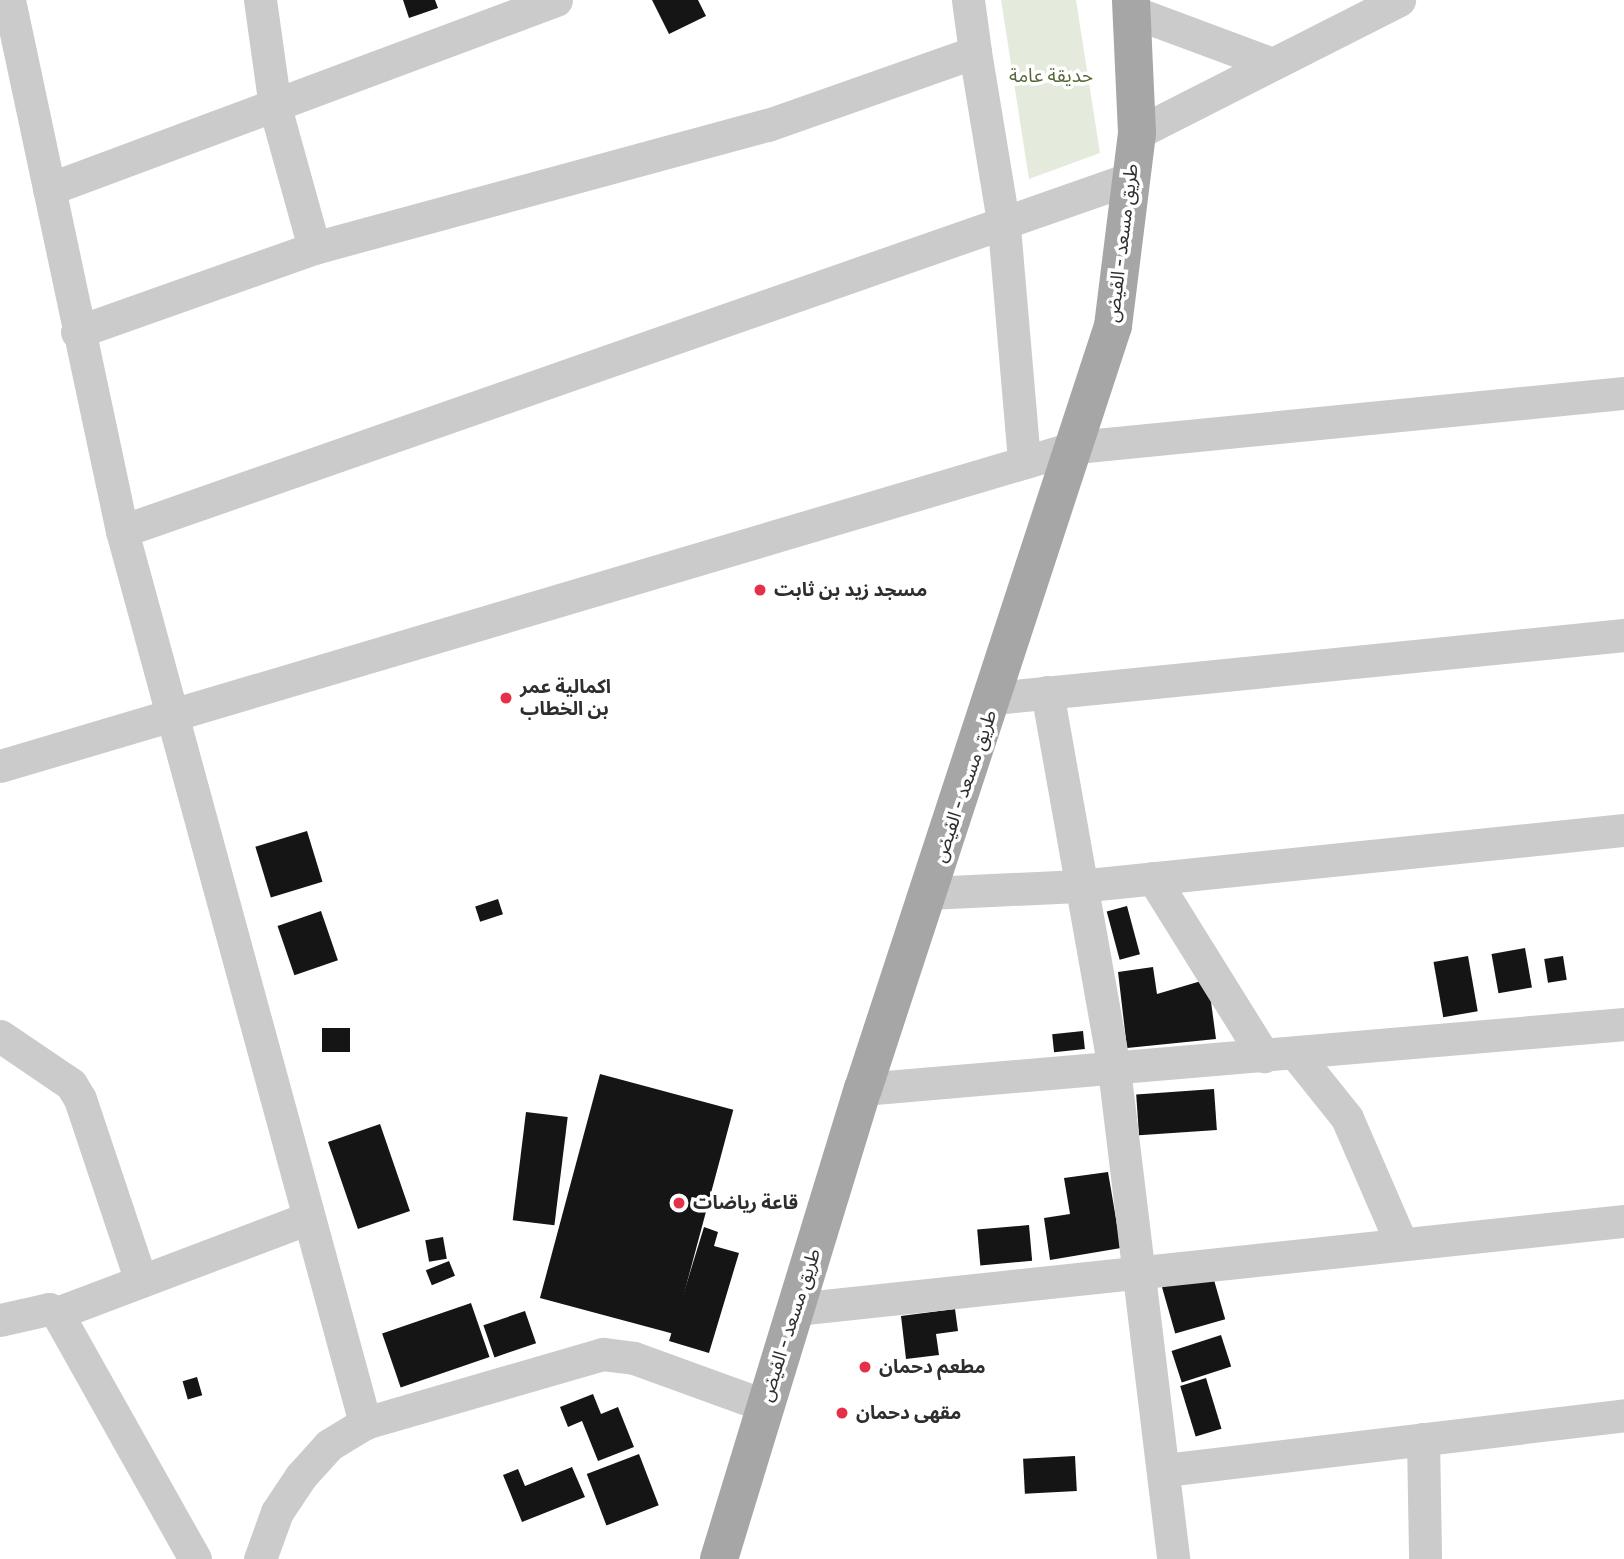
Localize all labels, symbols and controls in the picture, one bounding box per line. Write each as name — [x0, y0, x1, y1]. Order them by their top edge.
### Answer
park label: حديقة عامة — [1009, 65, 1093, 87]
street label: طريق مسعد - الفيض — [1101, 162, 1143, 324]
place label: مسجد زيد بن ثابت — [774, 579, 927, 601]
marker: مسجد زيد بن ثابت — [752, 582, 768, 598]
place label: اكمالية عمر بن الخطاب — [520, 676, 611, 720]
marker: اكمالية عمر بن الخطاب — [498, 690, 514, 706]
street label: طريق مسعد - الفيض — [928, 707, 1002, 865]
place label: قاعة رياضات — [693, 1192, 798, 1214]
marker: قاعة رياضات — [671, 1195, 687, 1211]
street label: طريق مسعد - الفيض — [755, 1246, 825, 1404]
place label: مطعم دحمان — [879, 1356, 986, 1378]
marker: مطعم دحمان — [857, 1359, 873, 1375]
place label: مقهى دحمان — [856, 1402, 961, 1424]
marker: مقهى دحمان — [834, 1405, 850, 1421]

